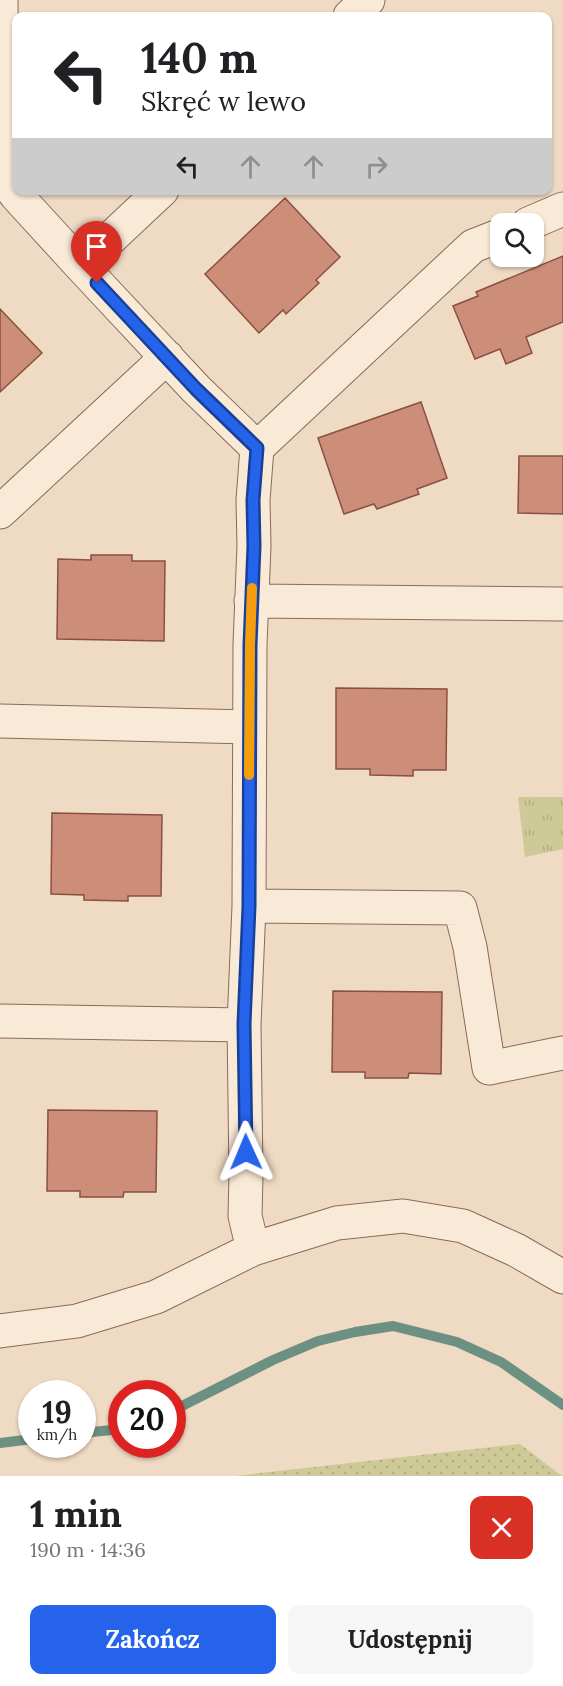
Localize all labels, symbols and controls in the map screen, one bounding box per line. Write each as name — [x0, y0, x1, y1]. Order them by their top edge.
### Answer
text: 140 m — [141, 31, 257, 85]
icon: left — [42, 36, 120, 114]
text: Skręć w lewo — [141, 84, 306, 118]
icon: left — [171, 150, 204, 183]
icon: ahead — [234, 150, 267, 183]
icon: ahead — [297, 150, 330, 183]
icon: right — [360, 150, 393, 183]
map controls — [490, 213, 544, 267]
button: search — [490, 213, 544, 267]
pin — [71, 221, 122, 283]
icon: arrive — [80, 230, 113, 263]
position arrow — [214, 1120, 278, 1184]
speed limit sign: 20 — [108, 1380, 186, 1458]
text: 19 — [42, 1393, 72, 1431]
text: km/h — [37, 1425, 77, 1444]
text: 1 min — [30, 1491, 122, 1537]
button: close — [470, 1496, 533, 1559]
text: 190 m · 14:36 — [30, 1537, 146, 1562]
button: Zakończ — [30, 1605, 276, 1674]
button: Udostępnij — [288, 1605, 533, 1674]

